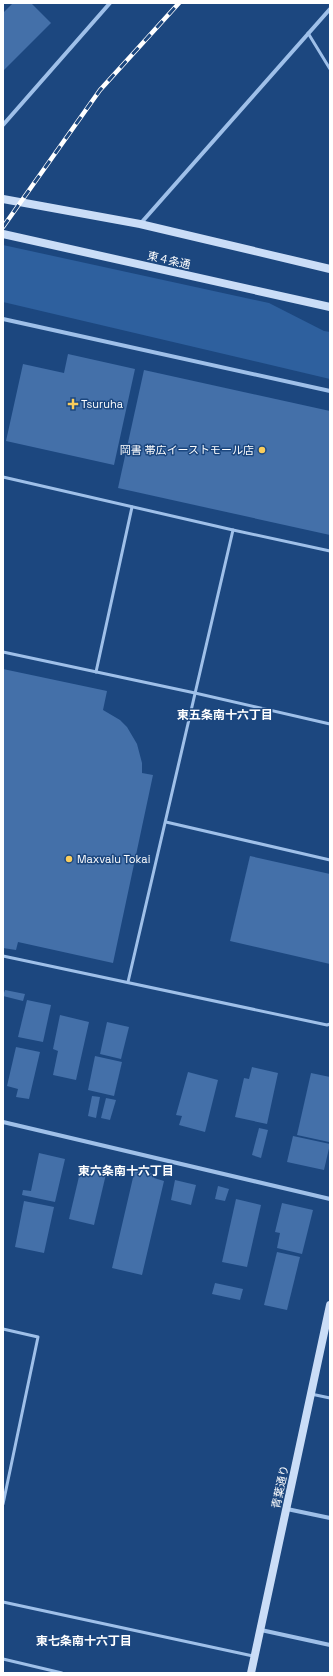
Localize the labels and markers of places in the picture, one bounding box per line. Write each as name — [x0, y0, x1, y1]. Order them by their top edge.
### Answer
place label: Tsuruha — [81, 397, 124, 411]
marker: Tsuruha — [68, 399, 78, 409]
place label: 岡書 帯広イーストモール店 — [120, 443, 254, 457]
marker: 岡書 帯広イーストモール店 — [257, 445, 267, 455]
place label: Maxvalu Tokai — [77, 852, 151, 866]
marker: Maxvalu Tokai — [64, 854, 74, 864]

